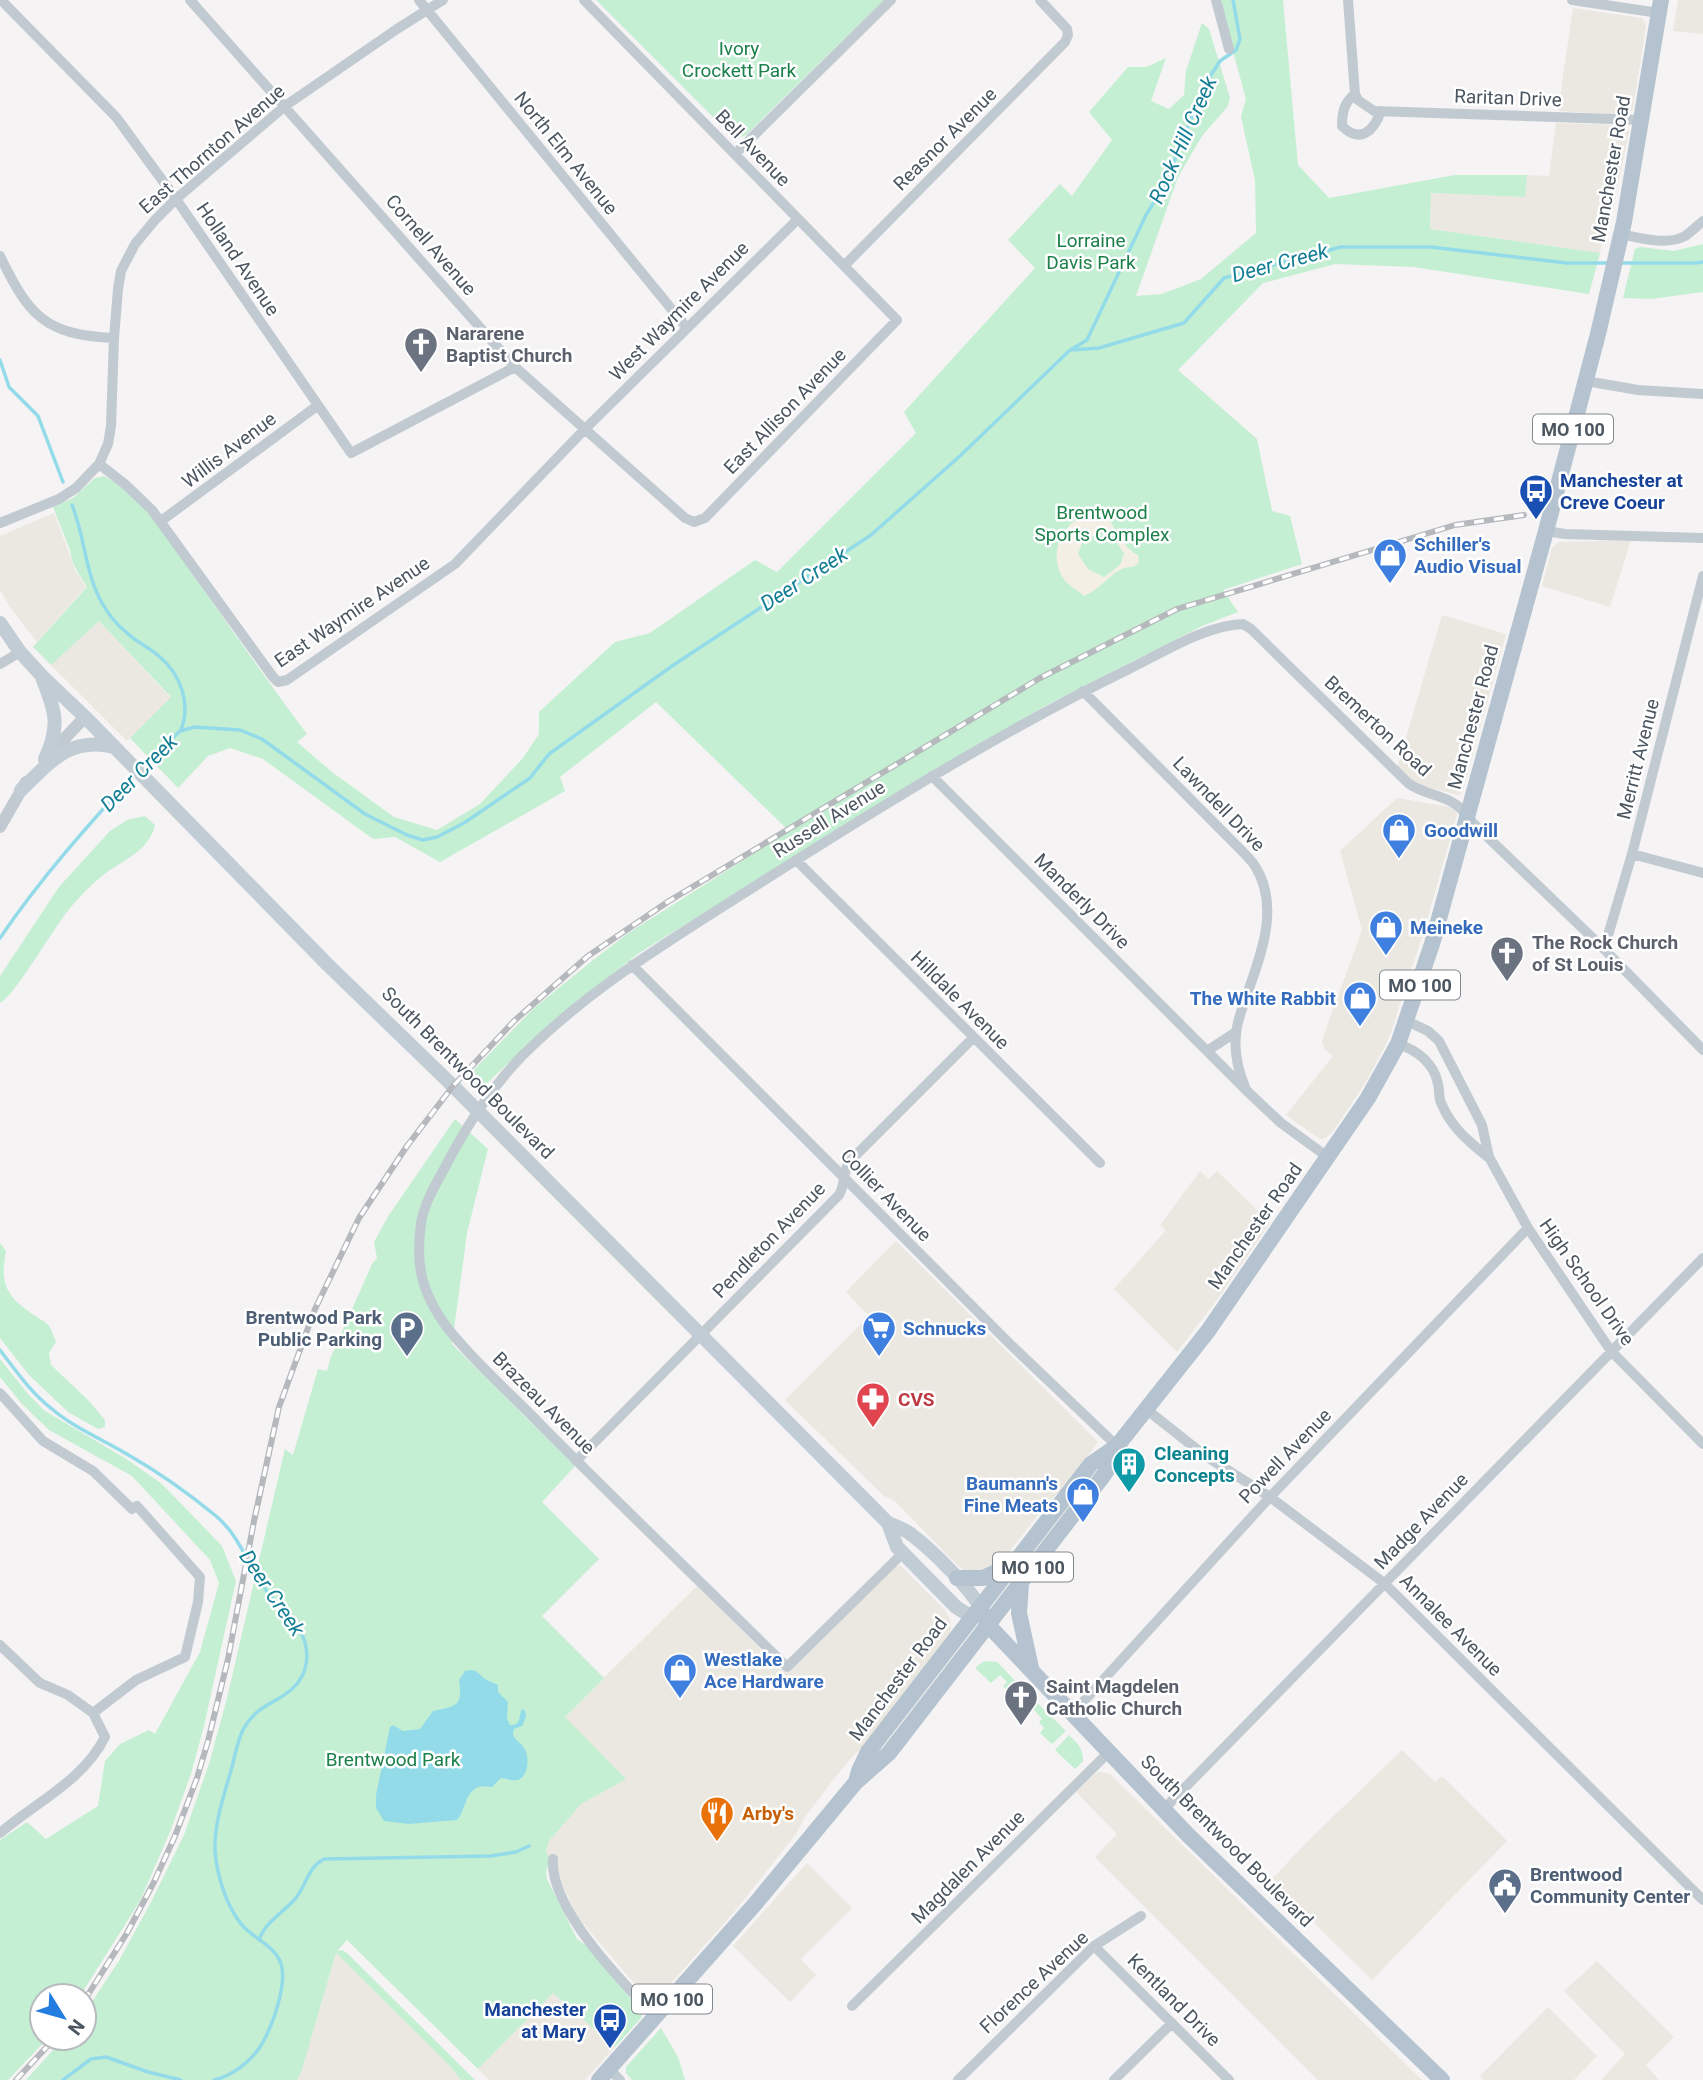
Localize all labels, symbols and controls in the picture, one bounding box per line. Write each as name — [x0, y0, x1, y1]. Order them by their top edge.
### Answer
park label: Ivory Crockett Park — [682, 37, 797, 82]
water label: Rock Hill Creek — [1144, 72, 1222, 207]
street label: East Thornton Avenue — [135, 80, 289, 218]
street label: Reasnor Avenue — [889, 83, 1001, 195]
street label: Raritan Drive — [1454, 85, 1562, 111]
street label: North Elm Avenue — [509, 87, 623, 219]
street label: Manchester Road — [1587, 94, 1635, 244]
street label: Bell Avenue — [711, 105, 795, 191]
street label: Cornell Avenue — [381, 190, 481, 300]
street label: Holland Avenue — [192, 198, 284, 320]
park label: Lorraine Davis Park — [1046, 229, 1136, 274]
street label: West Waymire Avenue — [605, 237, 753, 385]
water label: Deer Creek — [1229, 238, 1332, 287]
place label: Nararene Baptist Church — [446, 322, 572, 367]
church icon: Nararene Baptist Church — [402, 325, 440, 374]
street label: East Allison Avenue — [719, 343, 851, 479]
street label: Willis Avenue — [177, 407, 281, 493]
road number: MO 100 — [1533, 414, 1613, 444]
place label: Manchester at Creve Coeur — [1560, 469, 1684, 514]
bus stop icon: Manchester at Creve Coeur — [1517, 472, 1555, 521]
park label: Brentwood Sports Complex — [1034, 501, 1170, 546]
place label: Schiller's Audio Visual — [1414, 533, 1522, 578]
shop icon: Schiller's Audio Visual — [1371, 536, 1409, 585]
water label: Deer Creek — [756, 542, 853, 616]
street label: East Waymire Avenue — [270, 552, 434, 672]
street label: Manchester Road — [1443, 642, 1503, 792]
street label: Bremerton Road — [1320, 671, 1436, 781]
street label: Merritt Avenue — [1612, 696, 1664, 822]
water label: Deer Creek — [96, 729, 183, 816]
street label: Lawndell Drive — [1168, 752, 1270, 856]
street label: Russell Avenue — [769, 775, 889, 863]
shop icon: Goodwill — [1380, 811, 1418, 860]
place label: Goodwill — [1424, 819, 1498, 842]
street label: Manderly Drive — [1029, 848, 1135, 954]
shop icon: Meineke — [1367, 908, 1405, 957]
place label: Meineke — [1410, 916, 1483, 939]
place label: The Rock Church of St Louis — [1532, 931, 1678, 976]
church icon: The Rock Church of St Louis — [1488, 934, 1526, 983]
street label: Hilldale Avenue — [906, 946, 1014, 1054]
road number: MO 100 — [1380, 970, 1460, 1000]
shop icon: The White Rabbit — [1341, 979, 1379, 1028]
street label: South Brentwood Boulevard — [377, 982, 559, 1164]
place label: The White Rabbit — [1190, 987, 1337, 1010]
street label: Collier Avenue — [836, 1144, 936, 1246]
street label: Manchester Road — [1203, 1158, 1307, 1294]
street label: Pendleton Avenue — [708, 1177, 830, 1303]
street label: High School Drive — [1535, 1214, 1639, 1350]
place label: Brentwood Park Public Parking — [246, 1306, 383, 1351]
parking icon: Brentwood Park Public Parking — [388, 1309, 426, 1358]
supermarket icon: Schnucks — [860, 1309, 898, 1358]
place label: Schnucks — [903, 1317, 987, 1340]
street label: Brazeau Avenue — [488, 1347, 600, 1459]
pharmacy icon: CVS — [854, 1380, 892, 1429]
place label: CVS — [898, 1388, 935, 1411]
street label: Powell Avenue — [1234, 1404, 1336, 1508]
place label: Cleaning Concepts — [1154, 1442, 1235, 1487]
building icon: Cleaning Concepts — [1110, 1445, 1148, 1494]
street label: Madge Avenue — [1369, 1468, 1473, 1574]
place label: Baumann's Fine Meats — [964, 1472, 1058, 1517]
shop icon: Baumann's Fine Meats — [1064, 1475, 1102, 1524]
water label: Deer Creek — [234, 1545, 310, 1641]
road number: MO 100 — [993, 1552, 1073, 1582]
street label: Annalee Avenue — [1395, 1569, 1507, 1681]
street label: Manchester Road — [844, 1613, 952, 1745]
place label: Westlake Ace Hardware — [704, 1648, 824, 1693]
shop icon: Westlake Ace Hardware — [661, 1651, 699, 1700]
place label: Saint Magdelen Catholic Church — [1046, 1675, 1182, 1720]
church icon: Saint Magdelen Catholic Church — [1002, 1678, 1040, 1727]
park label: Brentwood Park — [326, 1748, 461, 1771]
street label: South Brentwood Boulevard — [1136, 1750, 1318, 1932]
restaurant icon: Arby's — [698, 1794, 736, 1843]
place label: Arby's — [742, 1802, 794, 1825]
street label: Magdalen Avenue — [907, 1806, 1029, 1928]
place label: Brentwood Community Center — [1530, 1863, 1690, 1908]
public building icon: Brentwood Community Center — [1486, 1866, 1524, 1915]
street label: Florence Avenue — [975, 1926, 1093, 2038]
street label: Kentland Drive — [1123, 1949, 1225, 2051]
north arrow — [28, 1982, 98, 2052]
road number: MO 100 — [632, 1984, 712, 2013]
place label: Manchester at Mary — [484, 1998, 586, 2043]
bus stop icon: Manchester at Mary — [591, 2001, 629, 2050]
text: N — [63, 2015, 89, 2039]

